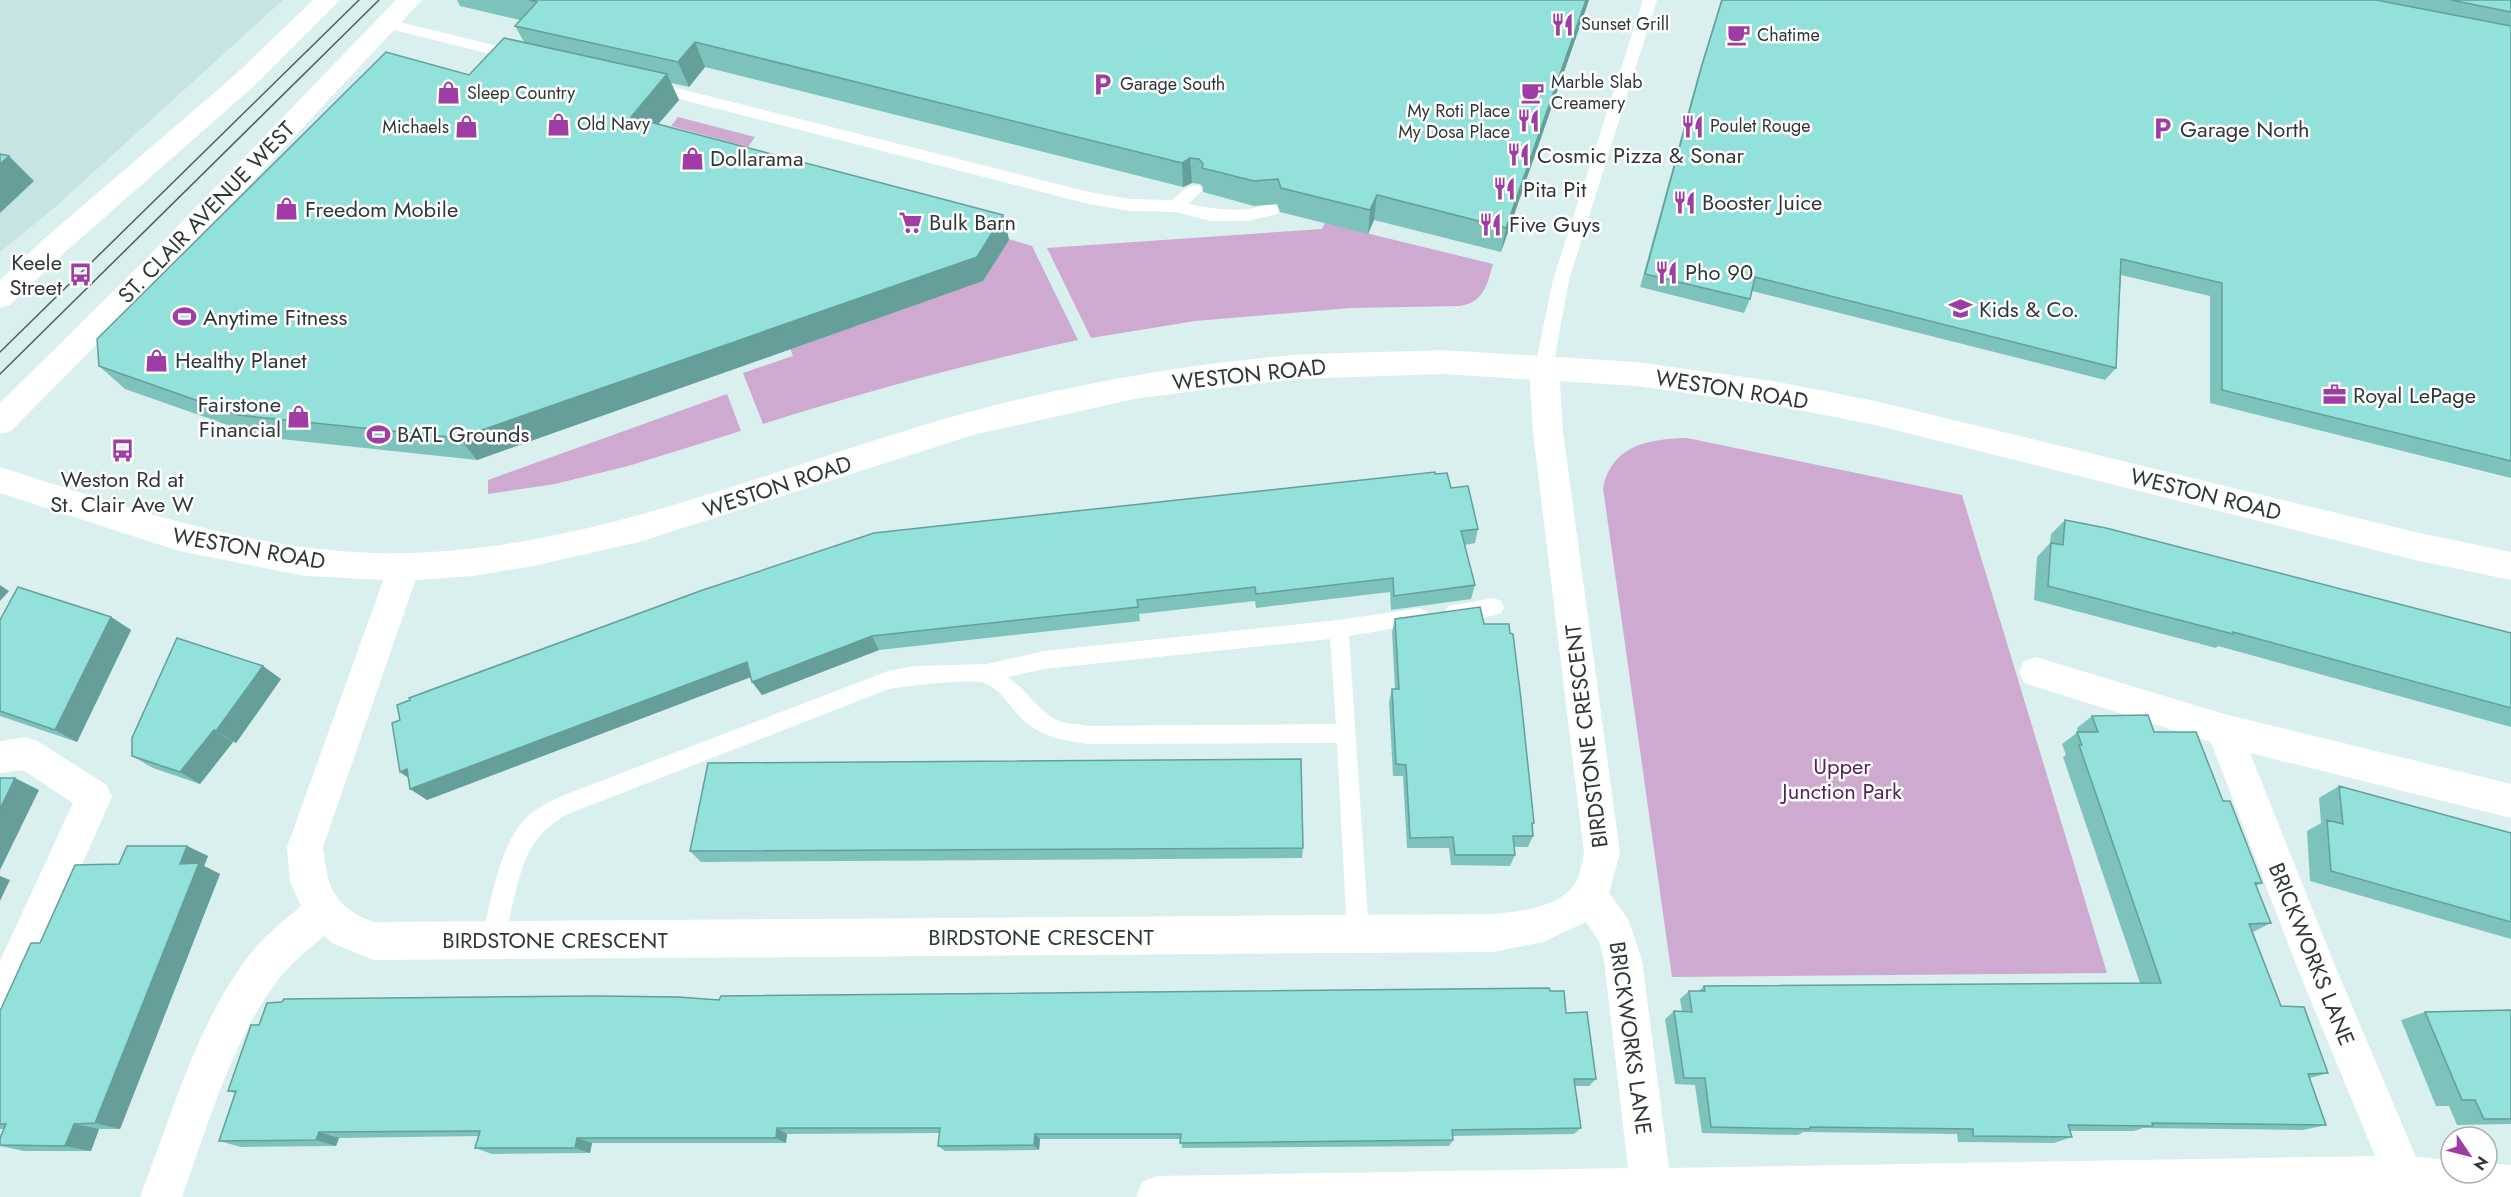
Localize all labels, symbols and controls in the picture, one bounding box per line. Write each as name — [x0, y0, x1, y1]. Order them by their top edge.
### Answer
restaurant icon: Sunset Grill — [1550, 11, 1576, 37]
place label: Sunset Grill — [1581, 11, 1669, 37]
cafe icon: Chatime — [1726, 22, 1752, 48]
place label: Chatime — [1757, 22, 1820, 48]
place label: Marble Slab Creamery — [1551, 69, 1642, 116]
parking icon: Garage South — [1089, 71, 1115, 97]
place label: Garage South — [1120, 71, 1225, 97]
cafe icon: Marble Slab Creamery — [1520, 79, 1546, 105]
shop icon: Sleep Country — [436, 80, 462, 106]
place label: Sleep Country — [467, 80, 575, 106]
place label: My Roti Place My Dosa Place — [1398, 98, 1510, 145]
restaurant icon: My Roti Place My Dosa Place — [1515, 108, 1541, 134]
shop icon: Old Navy — [546, 111, 572, 137]
place label: Old Navy — [577, 111, 650, 137]
street label: ST. CLAIR AVENUE WEST — [110, 113, 302, 310]
restaurant icon: Poulet Rouge — [1679, 113, 1705, 139]
place label: Poulet Rouge — [1710, 113, 1811, 139]
place label: Garage North — [2180, 113, 2310, 145]
place label: Michaels — [382, 114, 449, 140]
shop icon: Michaels — [454, 114, 480, 140]
parking icon: Garage North — [2149, 116, 2175, 142]
place label: Cosmic Pizza & Sonar — [1537, 139, 1744, 171]
place label: Dollarama — [710, 142, 804, 174]
restaurant icon: Cosmic Pizza & Sonar — [1506, 142, 1532, 168]
shop icon: Dollarama — [679, 145, 705, 171]
place label: Pita Pit — [1523, 173, 1587, 205]
restaurant icon: Pita Pit — [1492, 176, 1518, 202]
place label: Booster Juice — [1702, 186, 1822, 218]
restaurant icon: Booster Juice — [1671, 189, 1697, 215]
place label: Freedom Mobile — [305, 193, 458, 225]
shop icon: Freedom Mobile — [274, 196, 300, 222]
place label: Bulk Barn — [929, 206, 1016, 238]
place label: Five Guys — [1509, 208, 1600, 240]
supermarket icon: Bulk Barn — [898, 209, 924, 235]
restaurant icon: Five Guys — [1478, 211, 1504, 237]
place label: Keele Street — [10, 246, 63, 303]
place label: Pho 90 — [1685, 256, 1753, 288]
restaurant icon: Pho 90 — [1654, 259, 1680, 285]
bus stop icon: Keele Street — [67, 262, 93, 288]
place label: Kids & Co. — [1979, 293, 2079, 325]
school or university icon: Kids & Co. — [1948, 296, 1974, 322]
place label: Anytime Fitness — [203, 301, 347, 333]
sports icon: Anytime Fitness — [172, 304, 198, 330]
place label: Healthy Planet — [175, 344, 307, 376]
shop icon: Healthy Planet — [144, 347, 170, 373]
street label: WESTON ROAD — [1170, 350, 1328, 398]
street label: WESTON ROAD — [1653, 361, 1811, 417]
place label: Royal LePage — [2353, 379, 2476, 411]
office icon: Royal LePage — [2322, 382, 2348, 408]
place label: Fairstone Financial — [198, 388, 281, 445]
shop icon: Fairstone Financial — [286, 404, 312, 430]
place label: BATL Grounds — [397, 418, 530, 450]
sports icon: BATL Grounds — [366, 421, 392, 447]
bus stop icon: Weston Rd at St. Clair Ave W — [109, 437, 135, 463]
street label: WESTON ROAD — [699, 447, 856, 525]
street label: WESTON ROAD — [2127, 460, 2285, 528]
place label: Weston Rd at St. Clair Ave W — [50, 463, 194, 520]
street label: WESTON ROAD — [170, 519, 328, 577]
street label: BIRDSTONE CRESCENT — [1556, 621, 1616, 850]
park label: Upper Junction Park — [1779, 750, 1902, 807]
street label: BRICKWORKS LANE — [2261, 858, 2363, 1050]
street label: BIRDSTONE CRESCENT — [928, 921, 1154, 953]
street label: BIRDSTONE CRESCENT — [442, 924, 668, 956]
street label: BRICKWORKS LANE — [1602, 939, 1660, 1137]
north arrow — [2439, 1125, 2499, 1185]
text: N — [2468, 1152, 2494, 1175]

